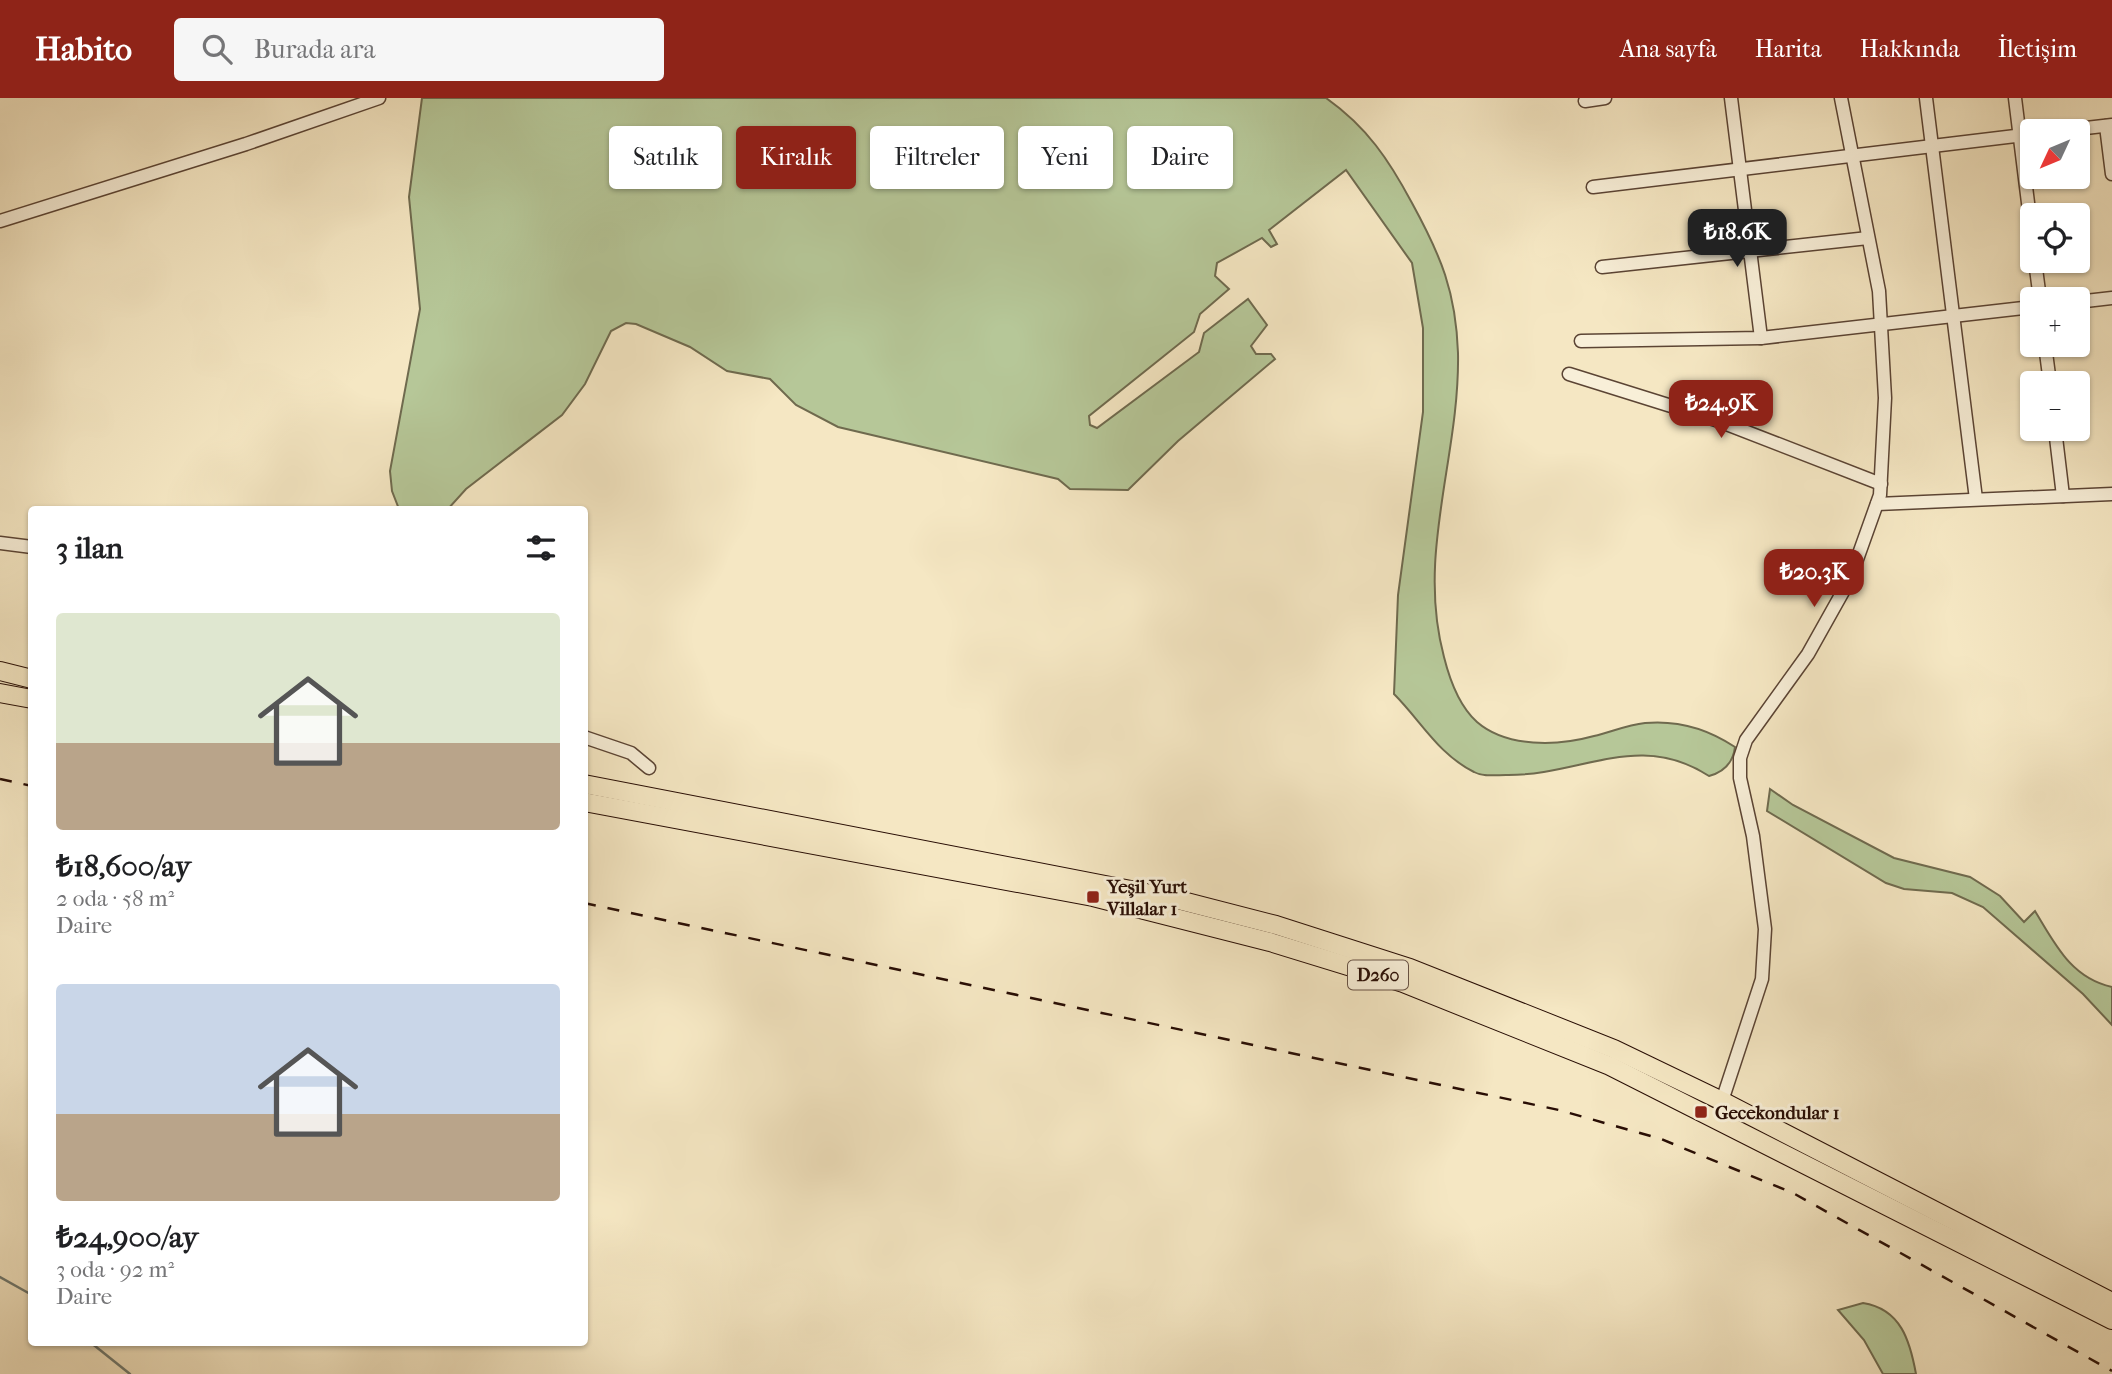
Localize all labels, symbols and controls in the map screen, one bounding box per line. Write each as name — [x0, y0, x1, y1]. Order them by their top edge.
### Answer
search box — [174, 18, 664, 81]
text: Habito — [35, 30, 132, 69]
icon: search — [198, 30, 236, 68]
text: Burada ara — [254, 34, 375, 65]
text: Ana sayfa — [1620, 35, 1717, 63]
text: Harita — [1755, 35, 1822, 63]
text: Hakkında — [1860, 35, 1960, 63]
text: İletişim — [1998, 35, 2077, 63]
north arrow — [2020, 119, 2090, 189]
map controls — [2020, 119, 2090, 441]
chip: Satılık — [609, 126, 722, 189]
chip: Kiralık — [736, 126, 856, 189]
chip: Filtreler — [870, 126, 1004, 189]
chip: Yeni — [1018, 126, 1113, 189]
chip: Daire — [1127, 126, 1233, 189]
button: locate — [2020, 203, 2090, 273]
pin: ₺18.6K — [1680, 209, 1794, 269]
text: ₺18.6K — [1704, 218, 1770, 245]
button: + — [2020, 287, 2090, 357]
button: − — [2020, 371, 2090, 441]
pin: ₺24.9K — [1664, 380, 1778, 440]
text: ₺24.9K — [1685, 389, 1757, 416]
icon: filters — [522, 529, 560, 567]
text: 3 ilan — [56, 531, 123, 566]
pin: ₺20.3K — [1757, 550, 1871, 609]
text: ₺20.3K — [1780, 558, 1848, 585]
icon: home — [245, 658, 371, 784]
text: ₺18,600/ay — [56, 849, 191, 884]
place label: Yeşil Yurt Villalar 1 — [1106, 876, 1187, 920]
text: 2 oda · 58 m² — [56, 885, 174, 912]
marker: Yeşil Yurt Villalar 1 — [1085, 889, 1101, 905]
text: Daire — [56, 912, 112, 939]
road number: D260 — [1348, 960, 1408, 990]
icon: home — [245, 1029, 371, 1155]
place label: Gecekondular 1 — [1715, 1102, 1840, 1124]
marker: Gecekondular 1 — [1693, 1104, 1709, 1120]
text: ₺24,900/ay — [56, 1220, 198, 1255]
text: 3 oda · 92 m² — [56, 1256, 174, 1283]
text: Daire — [56, 1283, 112, 1310]

